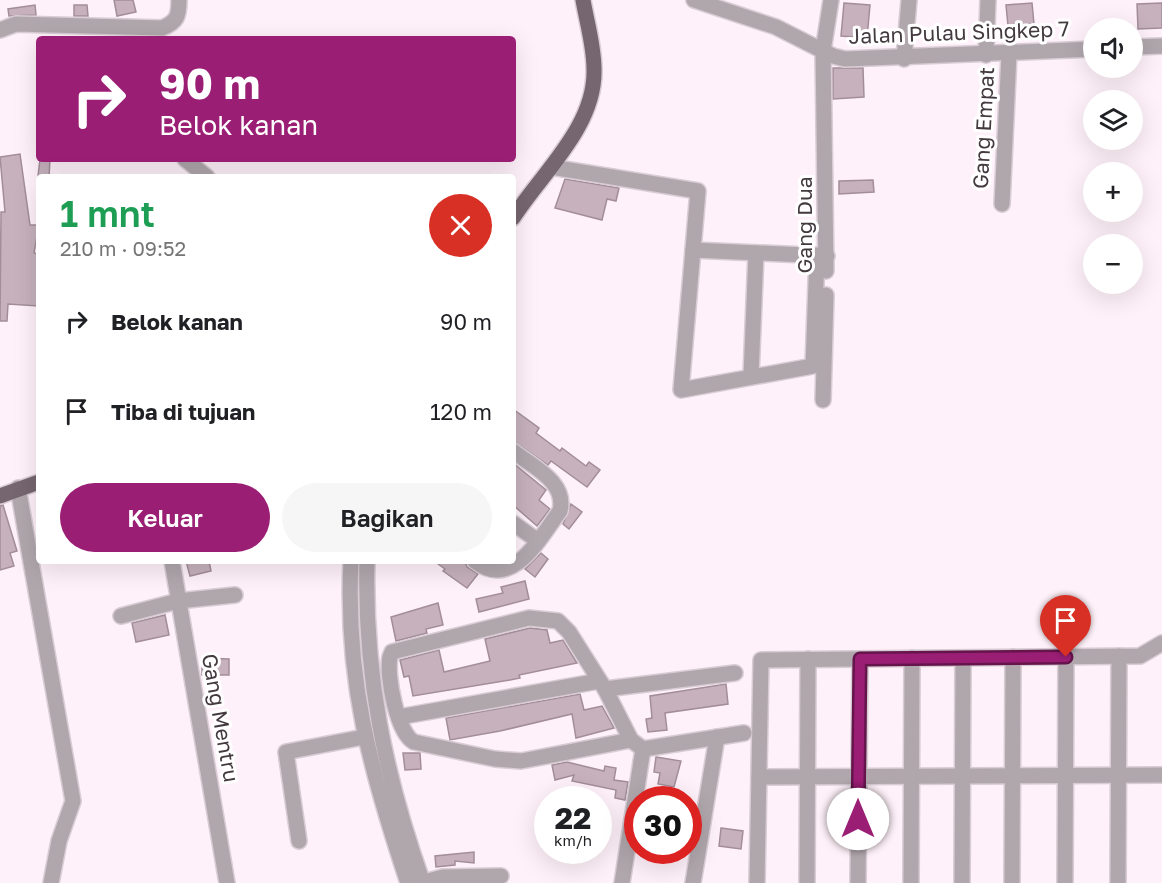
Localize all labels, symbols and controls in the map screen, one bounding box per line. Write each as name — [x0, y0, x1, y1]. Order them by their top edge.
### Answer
street label: Jalan Pulau Singkep 7 — [848, 15, 1070, 49]
map controls — [1083, 18, 1143, 294]
button: sound — [1083, 18, 1143, 78]
text: 90 m — [159, 58, 260, 108]
icon: right — [60, 60, 138, 138]
street label: Gang Empat — [967, 66, 999, 190]
button: layers — [1083, 90, 1143, 150]
text: Belok kanan — [159, 109, 318, 141]
button: + — [1083, 162, 1143, 222]
street label: Gang Dua — [791, 176, 817, 274]
text: 1 mnt — [60, 192, 155, 235]
button: close — [429, 194, 492, 257]
button: − — [1083, 234, 1143, 294]
text: 210 m · 09:52 — [60, 236, 186, 260]
icon: right — [60, 305, 93, 338]
text: Belok kanan — [111, 308, 243, 335]
text: 90 m — [440, 308, 492, 335]
icon: arrive — [60, 395, 93, 428]
text: Tiba di tujuan — [111, 398, 255, 425]
text: 120 m — [430, 398, 492, 425]
button: Keluar — [60, 483, 270, 552]
button: Bagikan — [282, 483, 492, 552]
pin — [1040, 595, 1091, 657]
icon: arrive — [1049, 604, 1082, 637]
street label: Gang Mentru — [197, 652, 245, 784]
speed limit sign: 30 — [624, 786, 702, 864]
position arrow — [826, 787, 890, 851]
text: 22 — [555, 800, 591, 836]
text: km/h — [554, 831, 592, 849]

